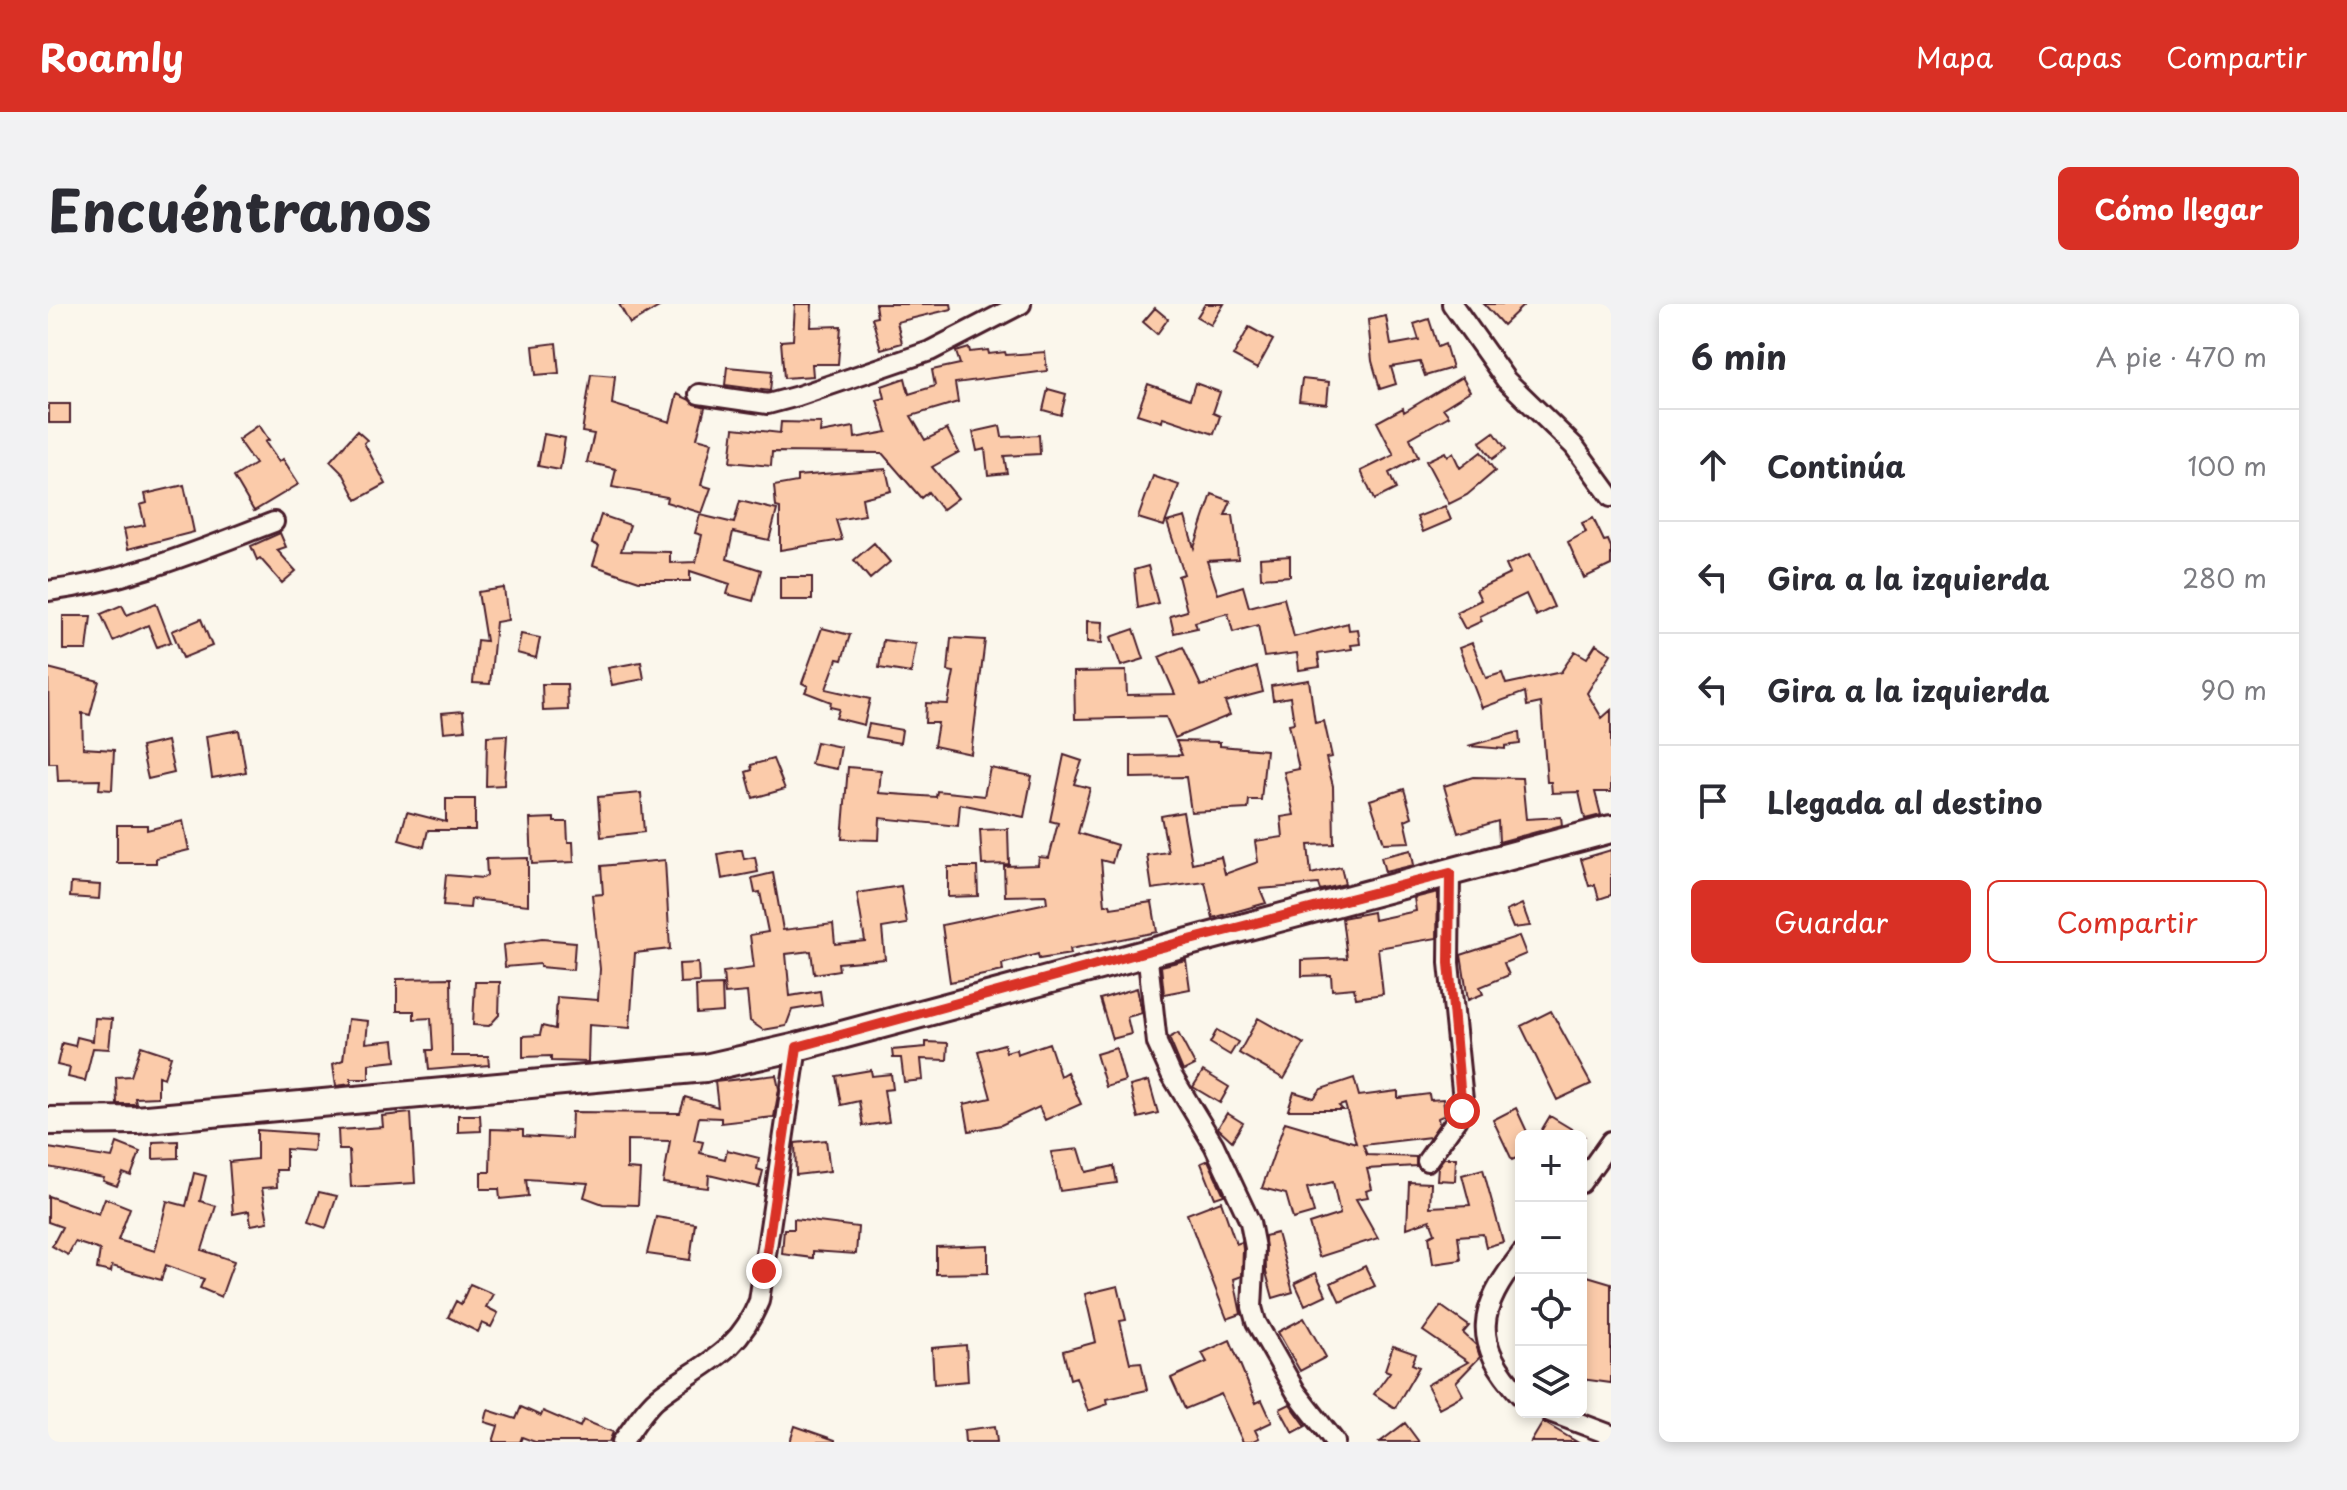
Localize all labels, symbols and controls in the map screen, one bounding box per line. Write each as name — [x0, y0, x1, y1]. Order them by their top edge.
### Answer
text: Roamly — [40, 28, 184, 85]
text: Mapa — [1916, 35, 1993, 78]
text: Capas — [2037, 35, 2122, 78]
text: Compartir — [2166, 35, 2307, 78]
text: Encuéntranos — [48, 166, 432, 251]
button: Cómo llegar — [2058, 167, 2299, 250]
text: 6 min — [1691, 330, 1787, 382]
text: A pie · 470 m — [2096, 337, 2267, 376]
icon: ahead — [1691, 443, 1735, 487]
text: Continúa — [1767, 443, 1906, 488]
text: 100 m — [2187, 446, 2267, 485]
icon: left — [1691, 555, 1735, 599]
text: Gira a la izquierda — [1767, 555, 2050, 600]
text: 280 m — [2182, 558, 2267, 597]
icon: left — [1691, 667, 1735, 711]
text: Gira a la izquierda — [1767, 667, 2050, 712]
text: 90 m — [2200, 670, 2267, 709]
icon: arrive — [1691, 779, 1735, 823]
text: Llegada al destino — [1767, 779, 2042, 824]
button: Guardar — [1691, 880, 1971, 963]
button: Compartir — [1987, 880, 2267, 963]
route start — [1444, 1093, 1480, 1129]
map controls — [1515, 1130, 1587, 1418]
button: + — [1515, 1130, 1587, 1202]
button: − — [1515, 1202, 1587, 1274]
route end — [746, 1253, 782, 1289]
button: locate — [1515, 1274, 1587, 1346]
button: layers — [1515, 1346, 1587, 1418]

